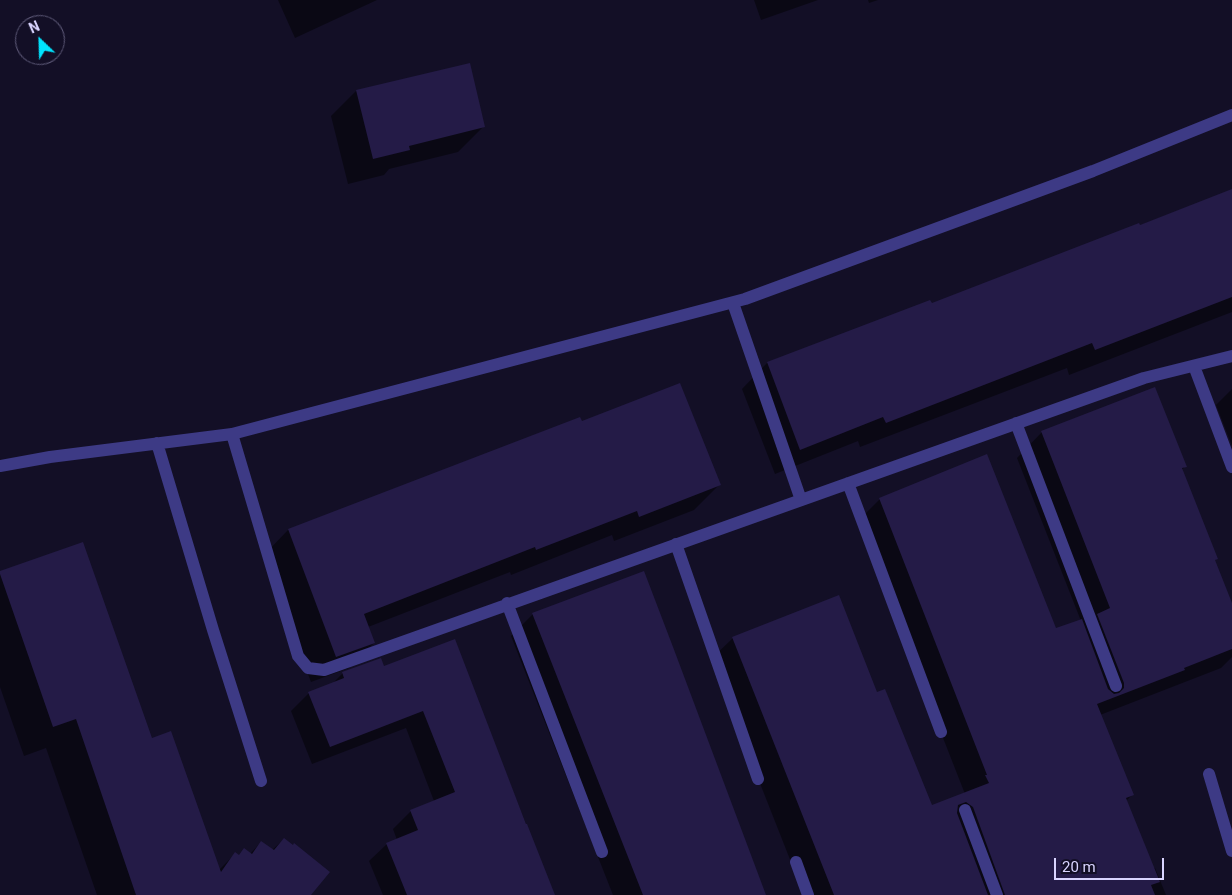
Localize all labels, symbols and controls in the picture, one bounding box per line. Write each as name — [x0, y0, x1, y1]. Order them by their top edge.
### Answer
north arrow — [15, 15, 65, 65]
text: N — [27, 18, 42, 37]
scale bar — [1057, 848, 1167, 880]
text: 20 m — [1062, 858, 1096, 876]

